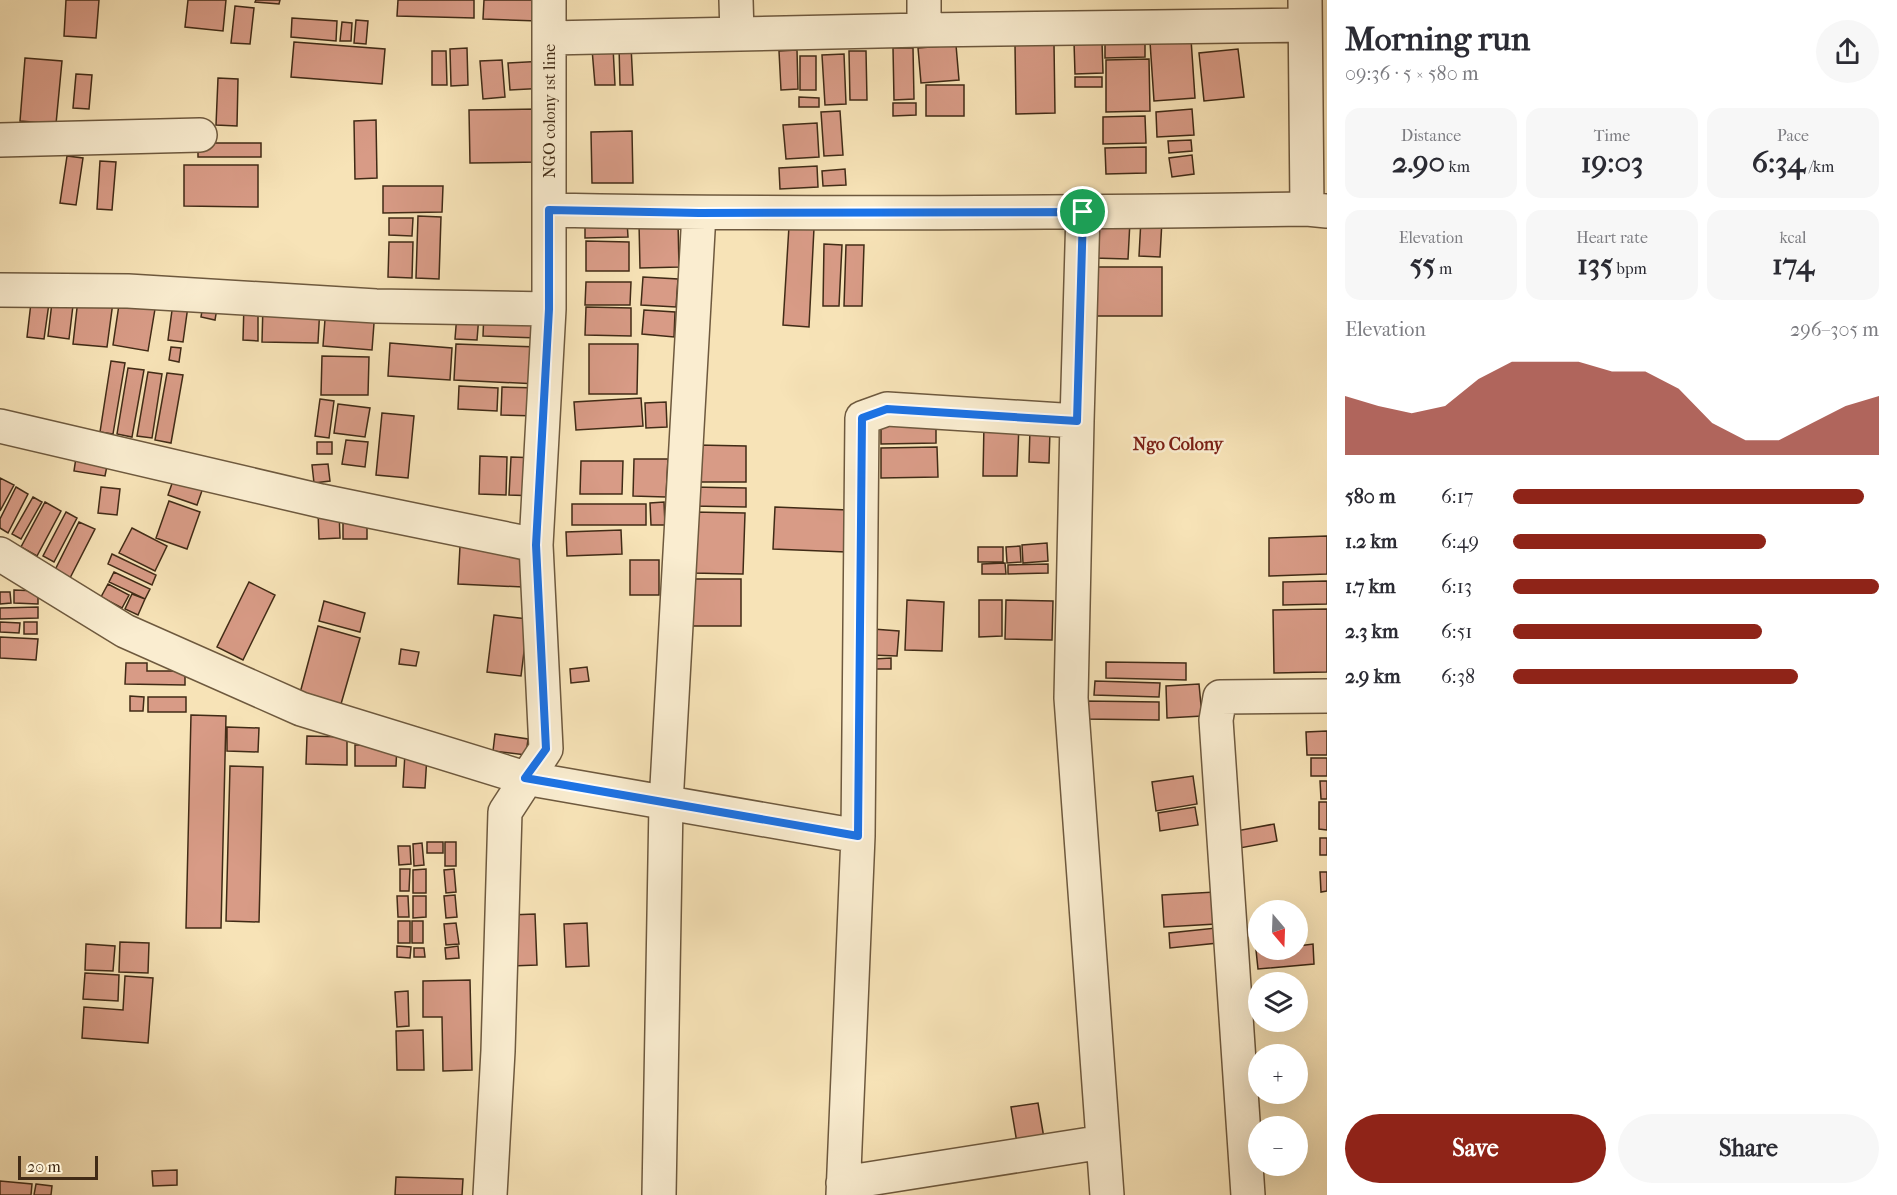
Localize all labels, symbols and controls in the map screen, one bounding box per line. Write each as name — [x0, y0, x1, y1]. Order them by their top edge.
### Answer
text: Morning run — [1345, 20, 1530, 59]
button: share — [1816, 20, 1879, 83]
street label: NGO colony 1st line — [540, 44, 559, 178]
text: 09:36 · 5 × 580 m — [1345, 62, 1479, 85]
text: Distance — [1401, 126, 1461, 145]
text: Time — [1594, 126, 1630, 145]
text: Pace — [1777, 126, 1809, 145]
text: 2.90 — [1392, 145, 1445, 180]
text: 19:03 — [1581, 145, 1643, 180]
text: 6:34 — [1752, 145, 1805, 180]
text: km — [1445, 157, 1470, 176]
text: /km — [1805, 157, 1834, 176]
pin — [1057, 186, 1108, 237]
icon: arrive — [1066, 195, 1099, 228]
text: Elevation — [1399, 228, 1463, 247]
text: Heart rate — [1576, 228, 1648, 247]
text: kcal — [1780, 228, 1806, 247]
text: 55 — [1410, 247, 1436, 282]
text: 135 — [1577, 247, 1613, 282]
text: 174 — [1772, 247, 1814, 282]
text: m — [1436, 259, 1452, 278]
text: bpm — [1613, 259, 1647, 278]
text: Elevation — [1345, 318, 1426, 341]
text: 296–305 m — [1790, 318, 1879, 341]
district label: Ngo Colony — [1133, 434, 1225, 455]
text: 580 m — [1345, 485, 1396, 508]
text: 6:17 — [1441, 485, 1473, 508]
text: 1.2 km — [1345, 530, 1398, 553]
text: 6:49 — [1441, 530, 1479, 553]
text: 1.7 km — [1345, 575, 1396, 598]
text: 6:13 — [1441, 575, 1472, 598]
text: 2.3 km — [1345, 620, 1399, 643]
text: 6:51 — [1441, 620, 1472, 643]
text: 2.9 km — [1345, 665, 1401, 688]
text: 6:38 — [1441, 665, 1475, 688]
north arrow — [1248, 900, 1308, 960]
map controls — [1248, 900, 1308, 1176]
button: layers — [1248, 972, 1308, 1032]
button: + — [1248, 1044, 1308, 1104]
button: Save — [1345, 1114, 1606, 1183]
button: Share — [1618, 1114, 1879, 1183]
button: − — [1248, 1116, 1308, 1176]
scale bar — [18, 1153, 98, 1180]
text: 20 m — [27, 1157, 61, 1176]

